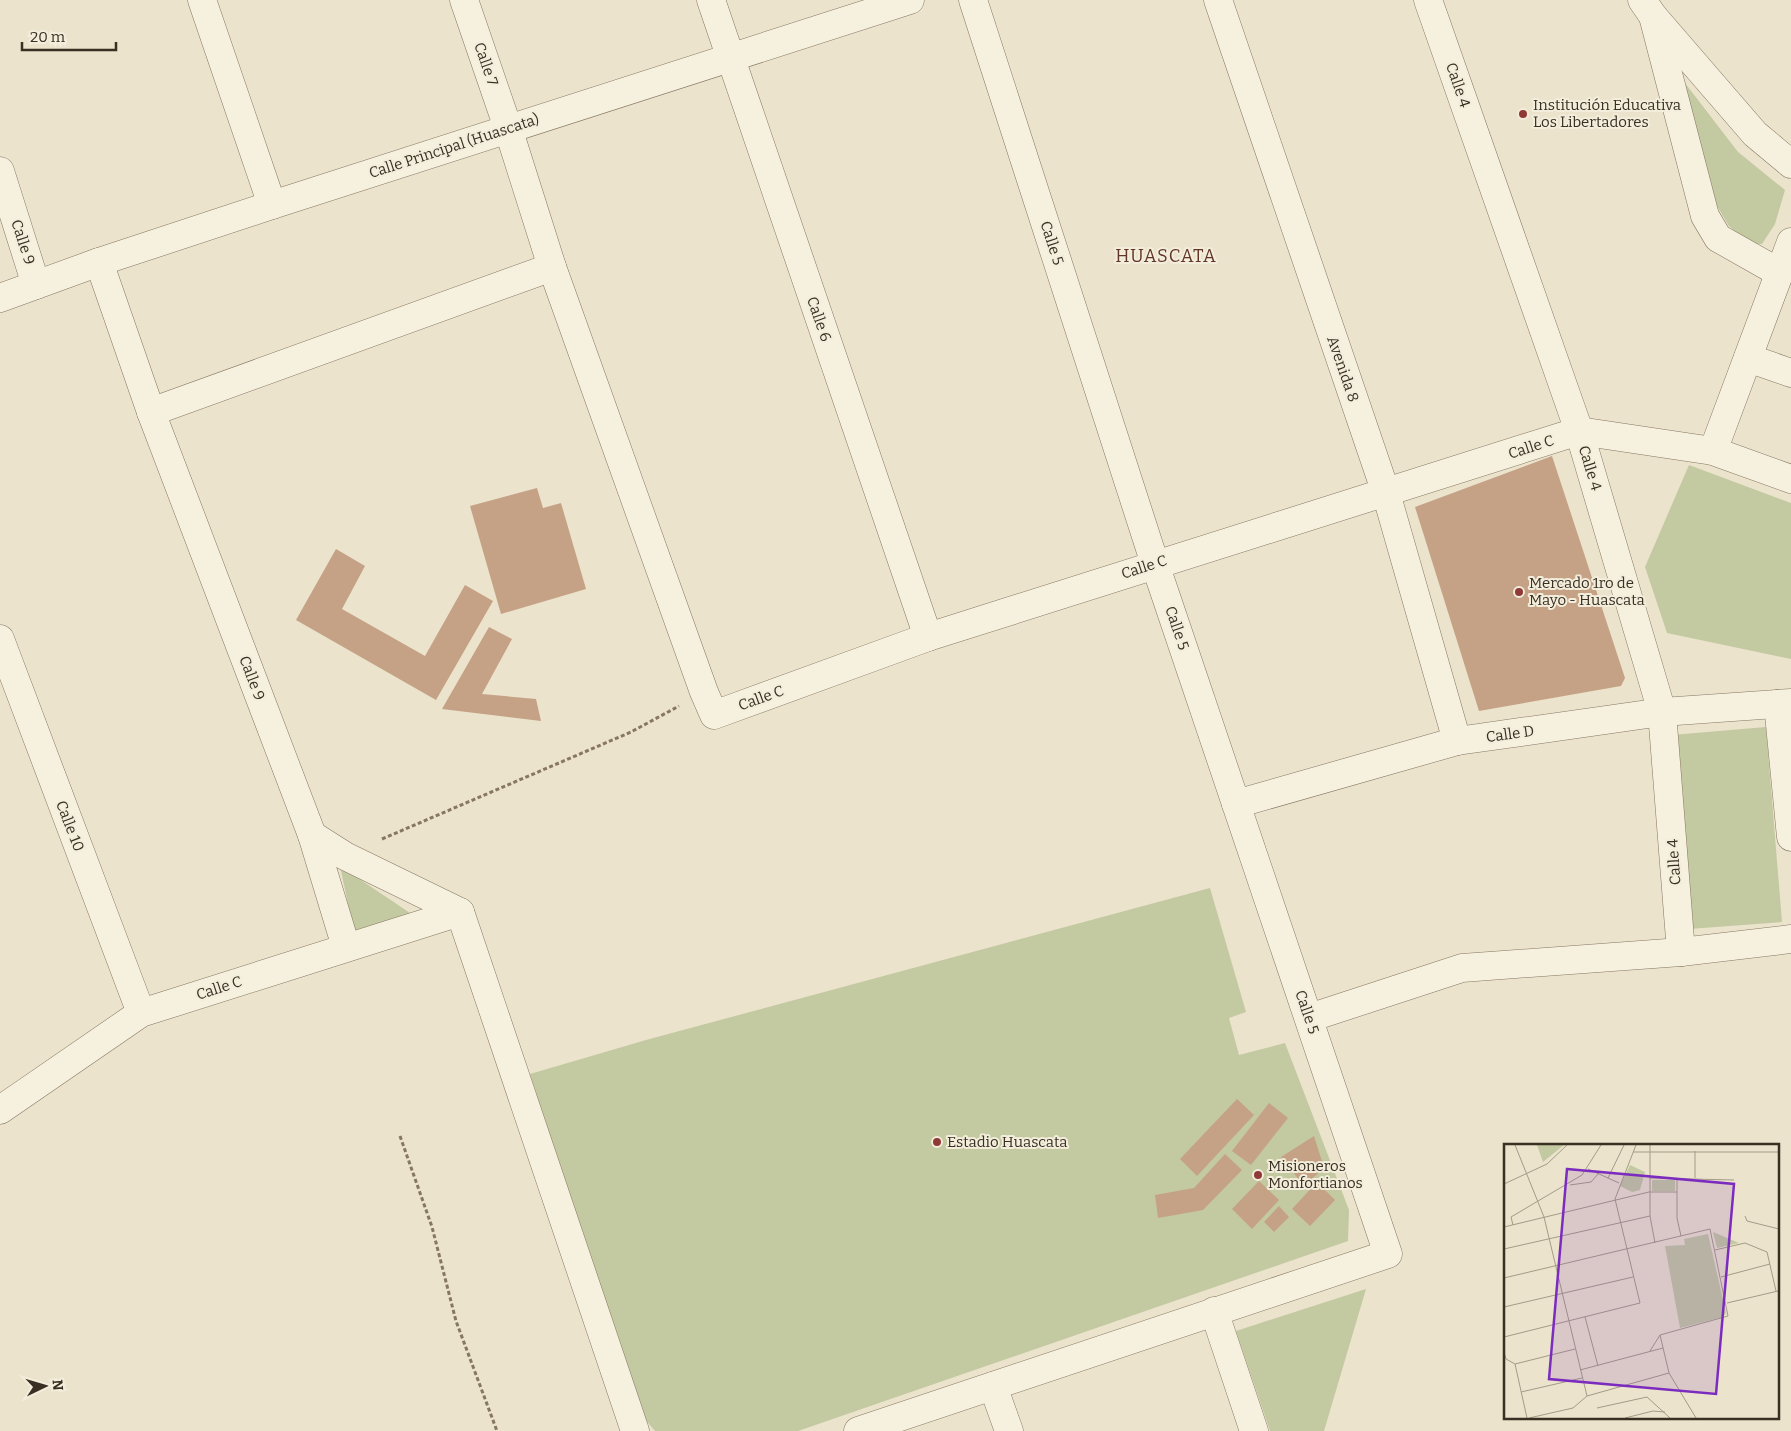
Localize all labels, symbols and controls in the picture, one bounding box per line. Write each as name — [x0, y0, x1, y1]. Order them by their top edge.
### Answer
scale bar — [22, 20, 116, 52]
text: 20 m — [30, 28, 66, 46]
street label: Calle 7 — [470, 40, 502, 89]
street label: Calle 4 — [1442, 60, 1474, 110]
place label: Institución Educativa Los Libertadores — [1533, 96, 1681, 131]
marker: Institución Educativa Los Libertadores — [1517, 108, 1529, 120]
street label: Calle Principal (Huascata) — [367, 110, 541, 182]
street label: Calle 9 — [7, 217, 39, 267]
street label: Calle 5 — [1036, 219, 1068, 267]
district label: HUASCATA — [1115, 245, 1217, 267]
street label: Calle 6 — [803, 294, 835, 344]
street label: Avenida 8 — [1323, 334, 1363, 404]
street label: Calle C — [1506, 431, 1556, 463]
street label: Calle 4 — [1575, 443, 1605, 493]
street label: Calle C — [1119, 551, 1169, 583]
place label: Mercado 1ro de Mayo - Huascata — [1529, 574, 1645, 609]
marker: Mercado 1ro de Mayo - Huascata — [1513, 586, 1525, 598]
street label: Calle 5 — [1161, 604, 1193, 652]
street label: Calle 9 — [235, 653, 269, 703]
street label: Calle C — [736, 681, 786, 715]
street label: Calle D — [1485, 722, 1535, 746]
street label: Calle 10 — [52, 798, 88, 854]
street label: Calle 4 — [1663, 838, 1685, 886]
street label: Calle C — [194, 972, 244, 1004]
street label: Calle 5 — [1291, 988, 1323, 1036]
place label: Estadio Huascata — [947, 1133, 1067, 1151]
marker: Estadio Huascata — [931, 1136, 943, 1148]
inset map — [1504, 1144, 1778, 1418]
place label: Misioneros Monfortianos — [1268, 1157, 1363, 1192]
marker: Misioneros Monfortianos — [1252, 1169, 1264, 1181]
north arrow — [20, 1361, 70, 1411]
text: N — [49, 1379, 66, 1391]

